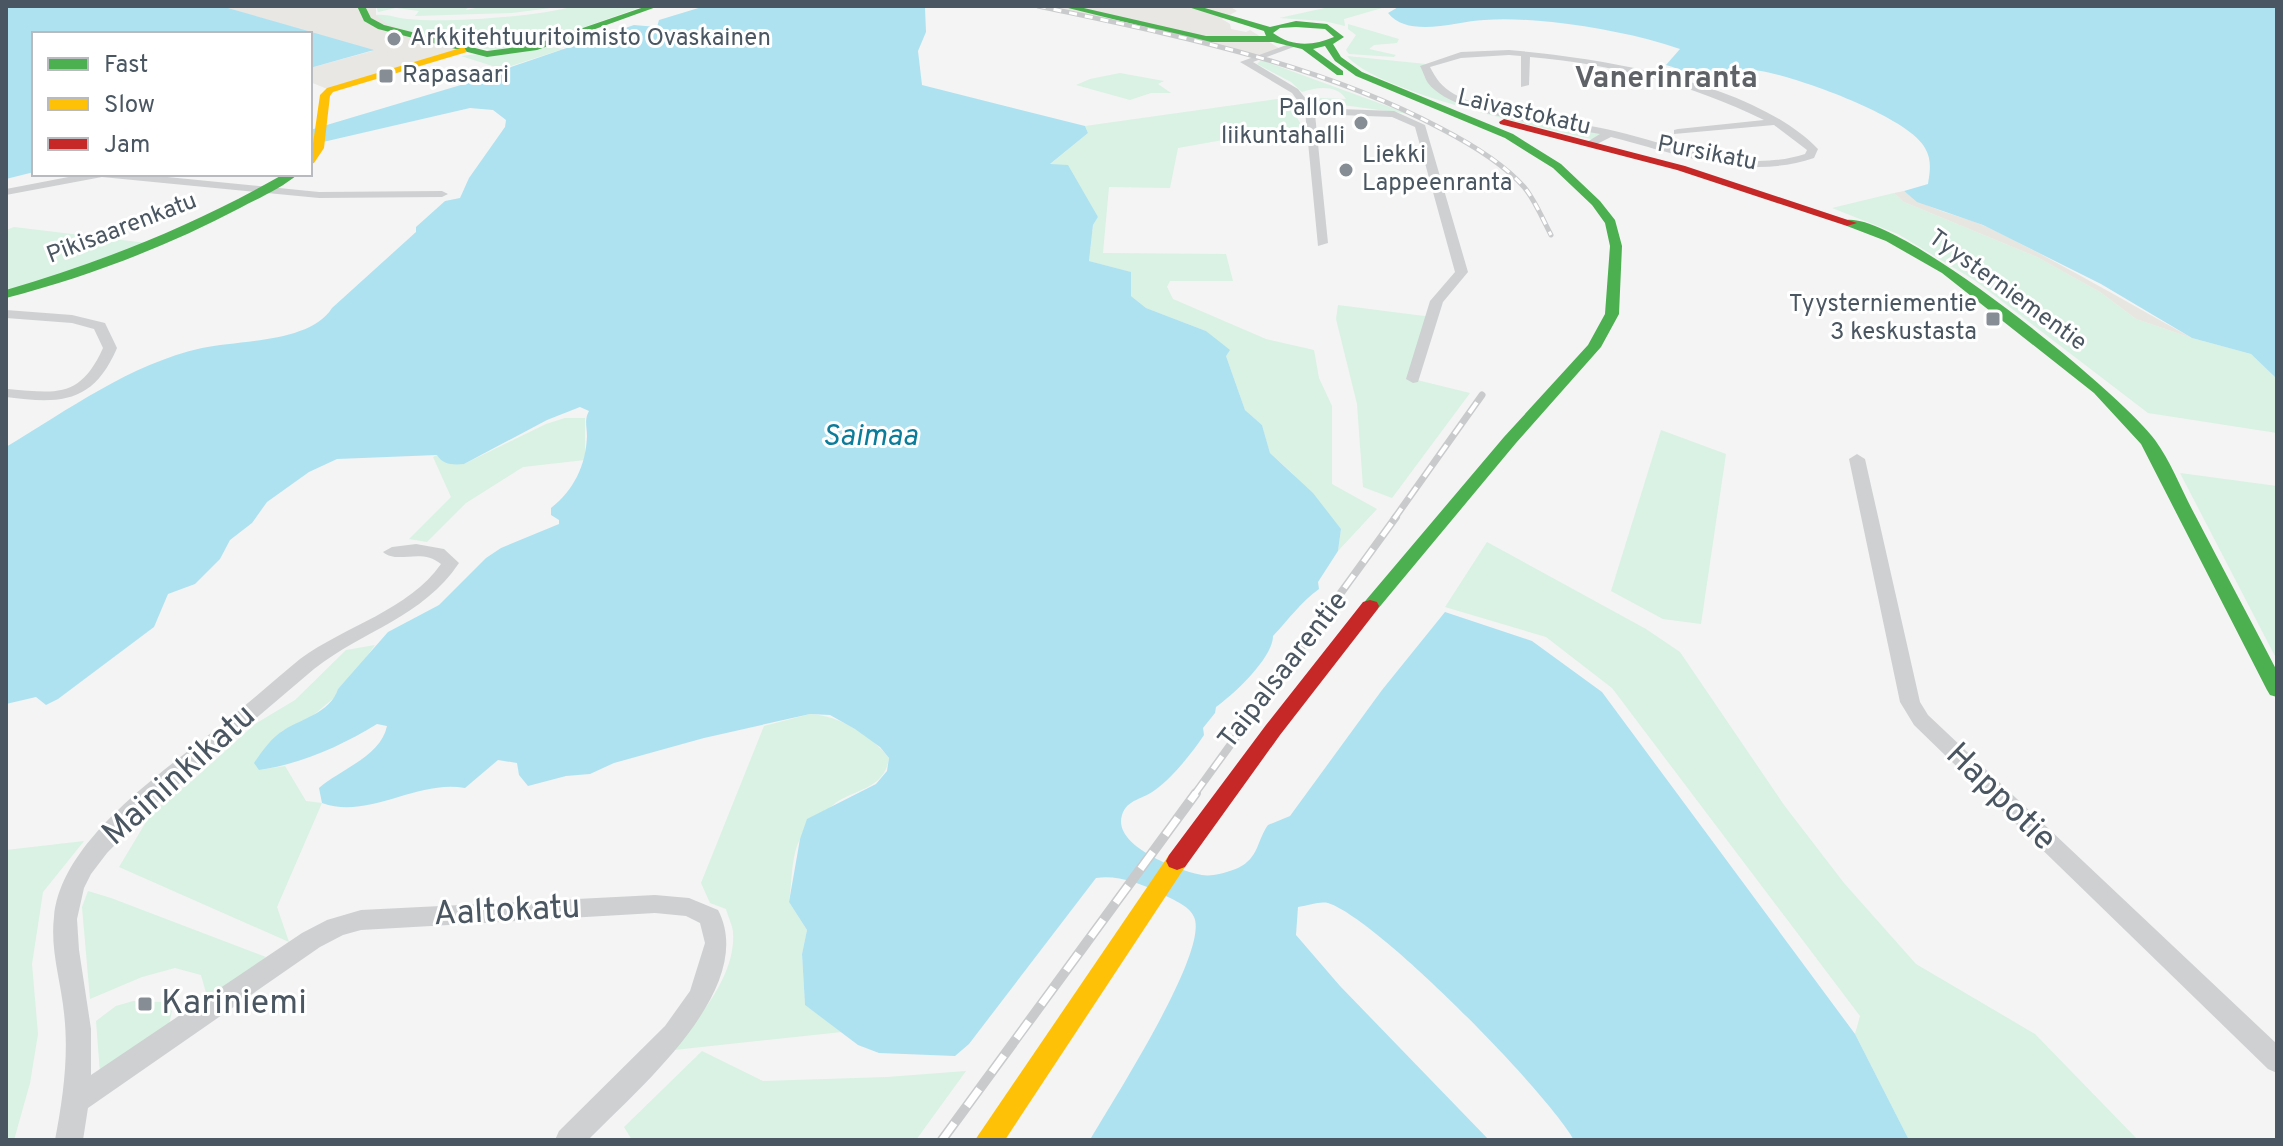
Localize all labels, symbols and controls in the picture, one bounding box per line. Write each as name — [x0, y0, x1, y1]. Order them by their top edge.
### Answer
place label: Arkkitehtuuritoimisto Ovaskainen — [410, 24, 771, 54]
marker: Arkkitehtuuritoimisto Ovaskainen — [385, 30, 403, 48]
legend — [32, 32, 312, 176]
text: Fast — [104, 51, 148, 81]
place label: Rapasaari — [402, 61, 509, 91]
district label: Vanerinranta — [1574, 61, 1758, 98]
marker: Rapasaari — [377, 67, 395, 85]
street label: Laivastokatu — [1454, 83, 1594, 143]
text: Slow — [104, 91, 155, 121]
place label: Pallon liikuntahalli — [1221, 94, 1345, 152]
marker: Pallon liikuntahalli — [1352, 114, 1370, 132]
street label: Pursikatu — [1654, 130, 1760, 178]
text: Jam — [104, 131, 150, 161]
place label: Liekki Lappeenranta — [1362, 141, 1512, 199]
marker: Liekki Lappeenranta — [1337, 161, 1355, 179]
street label: Pikisaarenkatu — [43, 187, 201, 271]
street label: Tyysterniementie — [1922, 224, 2092, 358]
place label: Tyysterniementie 3 keskustasta — [1789, 290, 1977, 348]
marker: Tyysterniementie 3 keskustasta — [1984, 310, 2002, 328]
water label: Saimaa — [822, 419, 918, 456]
street label: Taipalsaarentie — [1211, 585, 1357, 757]
street label: Maininkikatu — [94, 696, 266, 856]
street label: Happotie — [1936, 735, 2064, 861]
street label: Aaltokatu — [432, 887, 582, 937]
place label: Kariniemi — [161, 983, 307, 1026]
marker: Kariniemi — [136, 995, 154, 1013]

